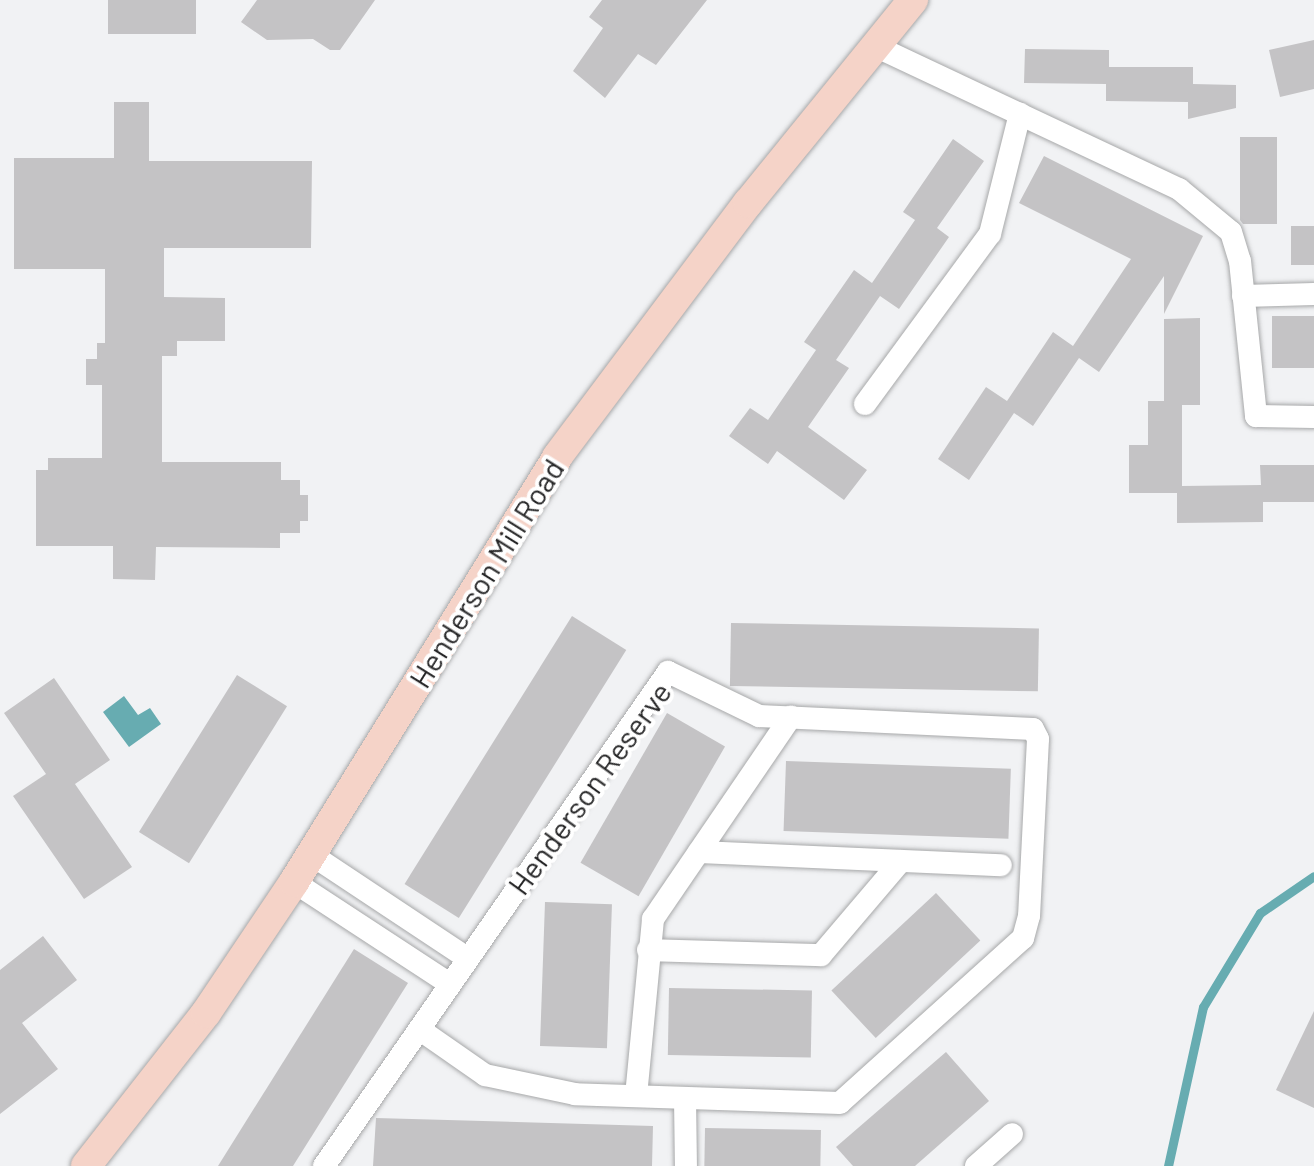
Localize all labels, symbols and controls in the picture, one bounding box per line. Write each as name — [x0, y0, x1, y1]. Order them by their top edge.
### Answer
street label: Henderson Mill Road — [401, 452, 571, 694]
street label: Henderson Reserve — [500, 675, 678, 901]

